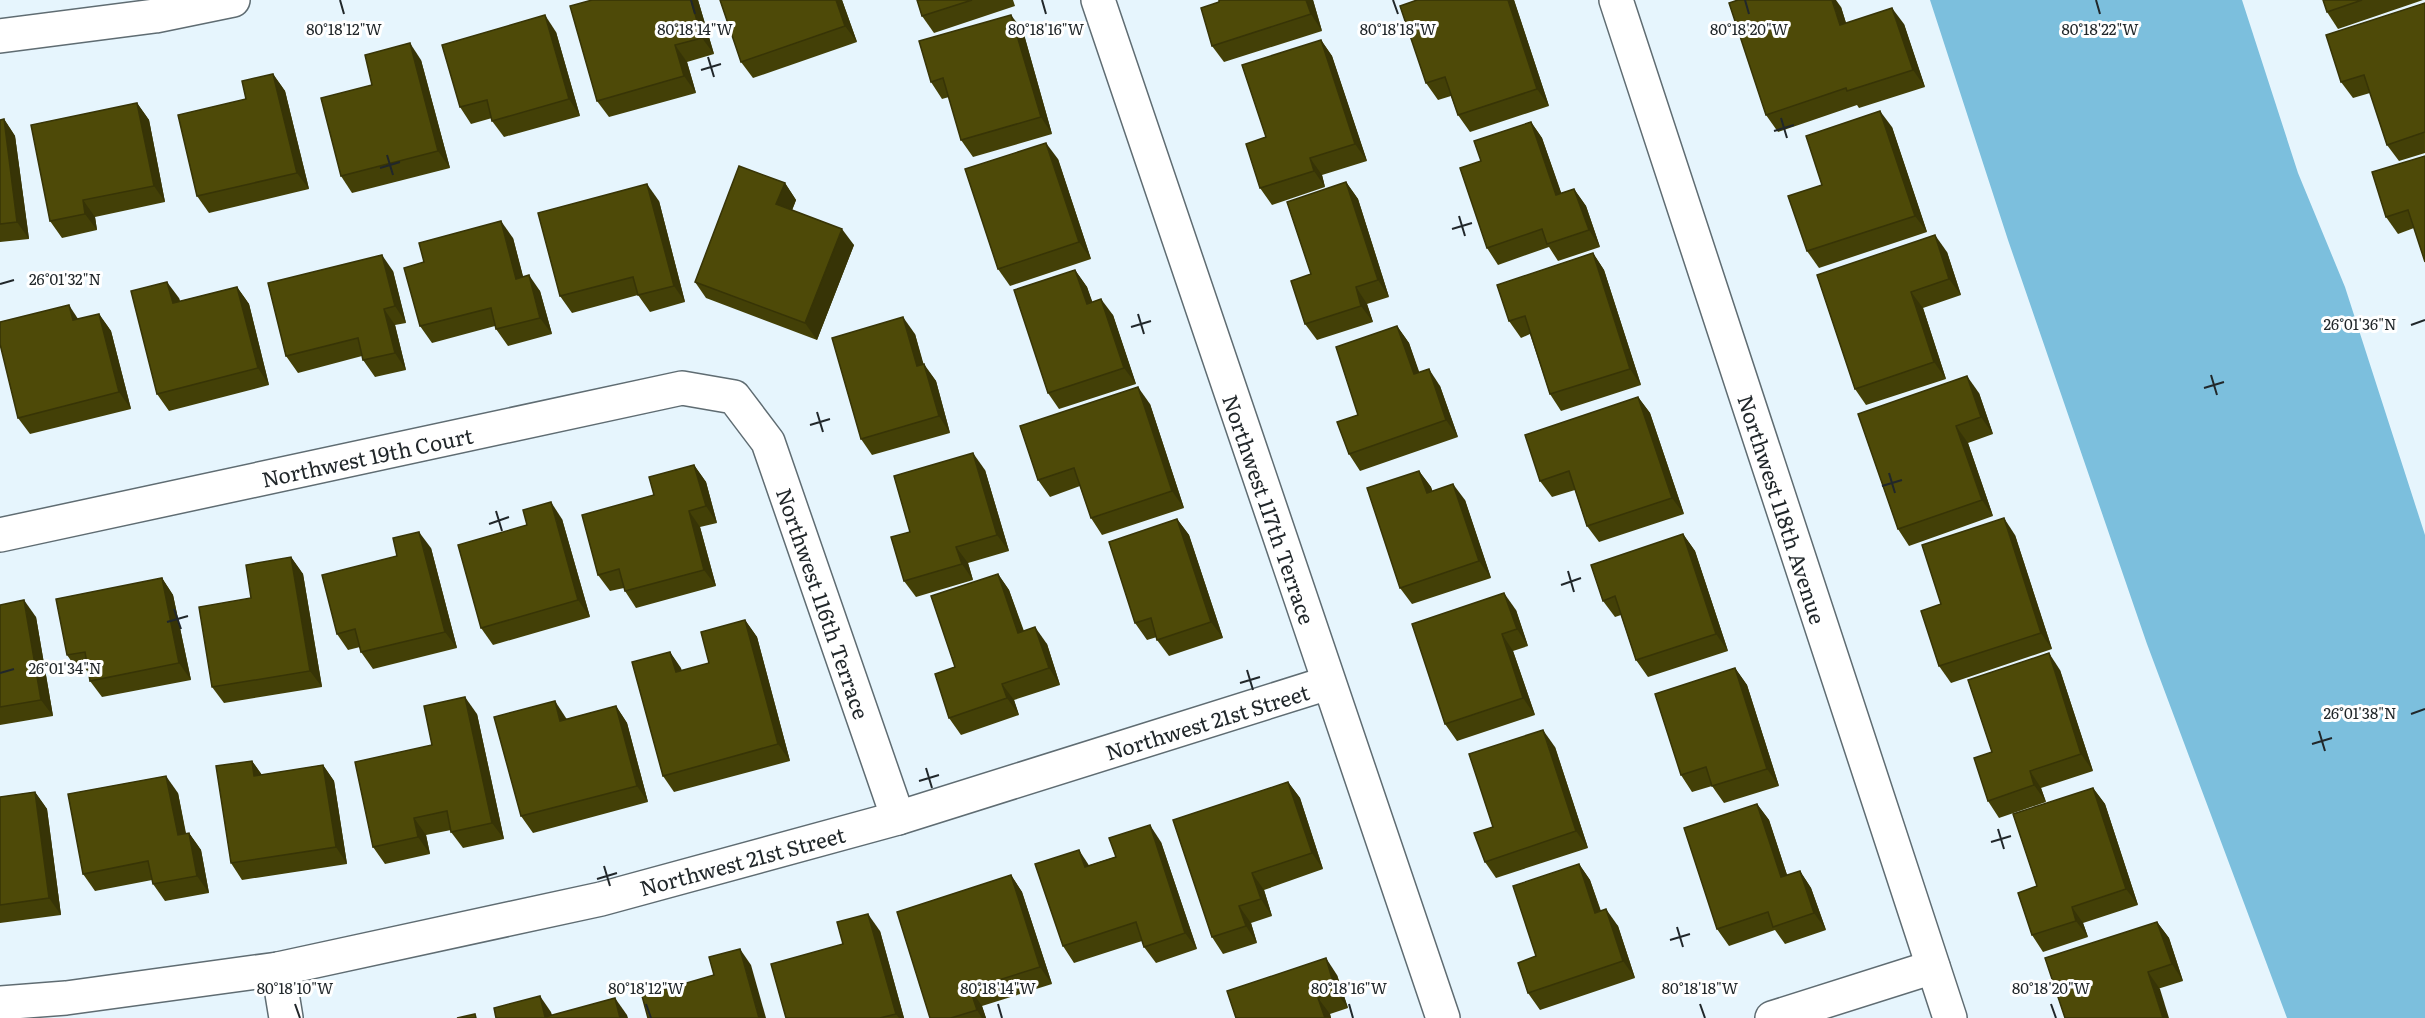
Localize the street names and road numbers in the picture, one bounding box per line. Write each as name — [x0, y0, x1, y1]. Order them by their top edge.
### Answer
street label: Northwest 117th Terrace — [1216, 390, 1324, 628]
street label: Northwest 118th Avenue — [1731, 390, 1835, 628]
street label: Northwest 19th Court — [259, 418, 476, 494]
street label: Northwest 116th Terrace — [770, 483, 878, 723]
street label: Northwest 21st Street — [1101, 675, 1313, 767]
street label: Northwest 21st Street — [636, 818, 849, 902]

